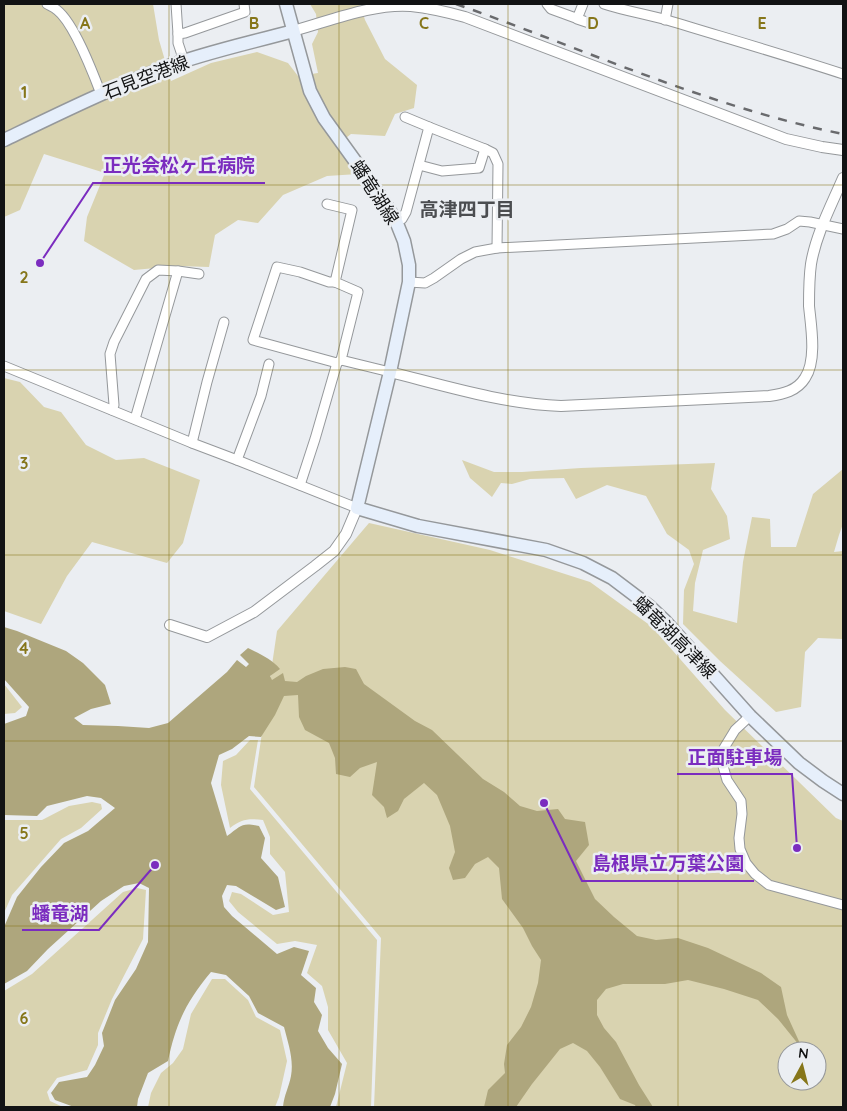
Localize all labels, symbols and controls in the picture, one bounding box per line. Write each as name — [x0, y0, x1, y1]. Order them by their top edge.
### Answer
text: A — [80, 13, 91, 33]
text: B — [249, 13, 259, 33]
text: C — [419, 13, 429, 33]
text: D — [587, 13, 599, 33]
text: E — [757, 13, 767, 33]
street label: 石見空港線 — [100, 50, 192, 104]
text: 1 — [21, 82, 27, 102]
callout: 正光会松ヶ丘病院 — [93, 149, 265, 183]
text: 正光会松ヶ丘病院 — [103, 153, 255, 177]
street label: 蟠竜湖線 — [346, 156, 404, 228]
district label: 高津四丁目 — [419, 197, 515, 221]
text: 2 — [19, 267, 29, 287]
text: 3 — [20, 453, 28, 473]
street label: 蟠竜湖高津線 — [629, 591, 721, 683]
text: 4 — [19, 638, 29, 658]
callout: 正面駐車場 — [677, 740, 792, 774]
text: 正面駐車場 — [687, 745, 783, 769]
text: 5 — [19, 823, 29, 843]
callout: 島根県立万葉公園 — [582, 847, 754, 881]
text: 島根県立万葉公園 — [592, 851, 744, 875]
callout: 蟠竜湖 — [22, 896, 99, 930]
text: 蟠竜湖 — [31, 901, 89, 925]
text: 6 — [20, 1008, 29, 1028]
north arrow — [777, 1041, 827, 1091]
text: N — [797, 1044, 810, 1063]

